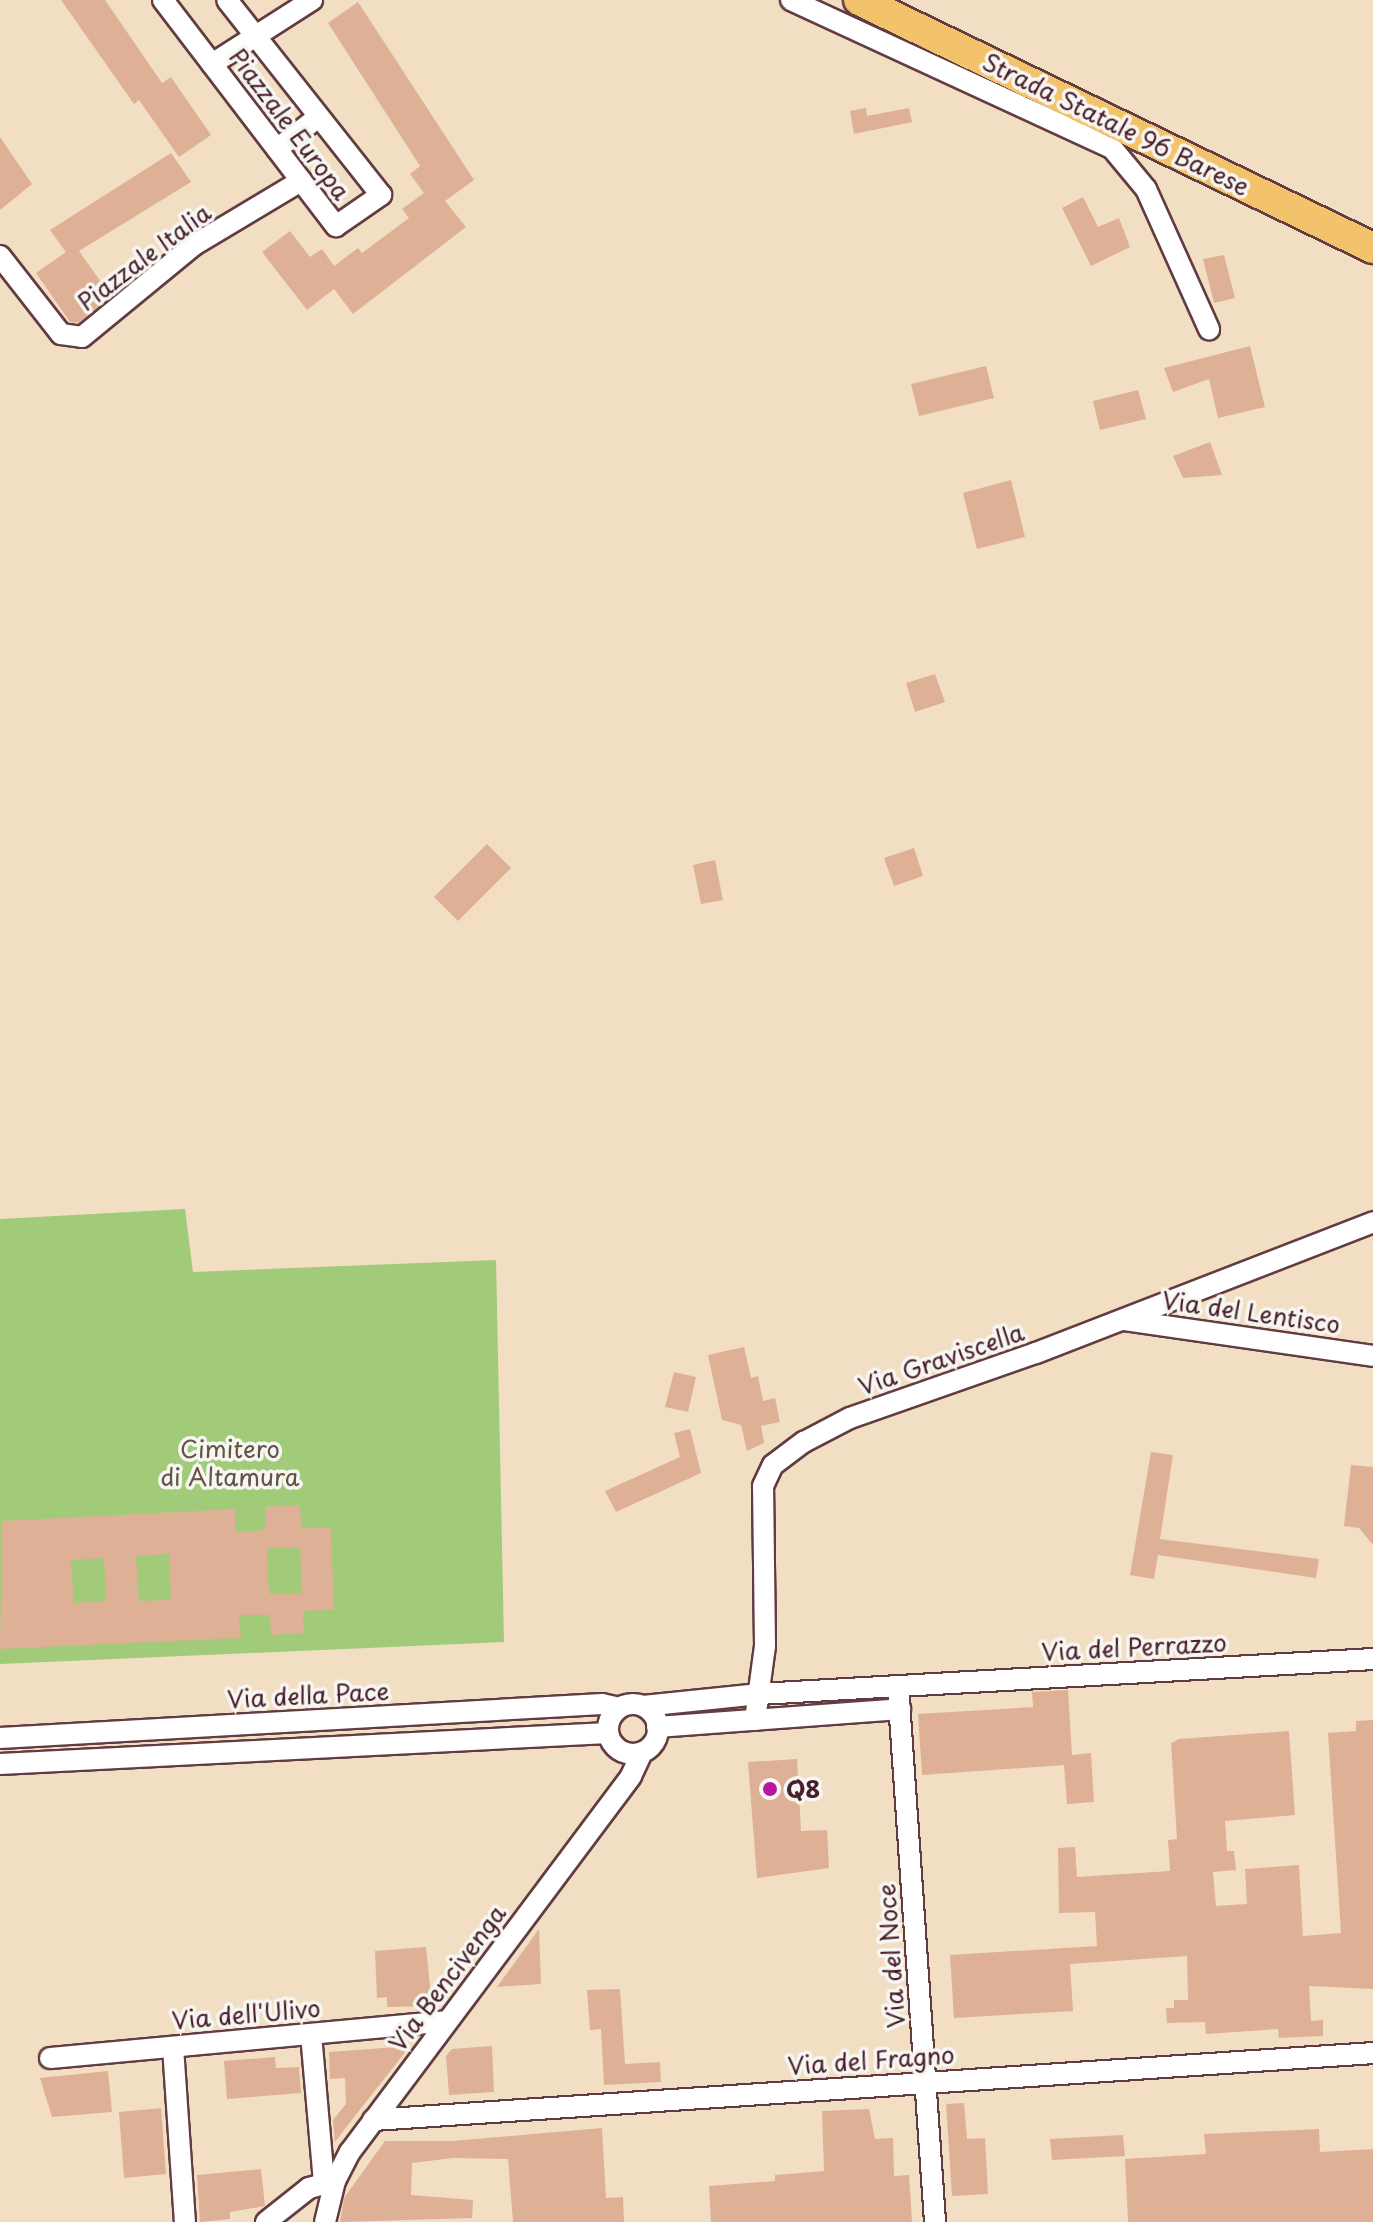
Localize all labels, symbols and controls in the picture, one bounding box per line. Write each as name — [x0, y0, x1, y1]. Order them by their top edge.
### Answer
street label: Piazzale Europa — [223, 42, 357, 206]
street label: Strada Statale 96 Barese — [976, 46, 1256, 202]
street label: Piazzale Italia — [71, 197, 217, 317]
street label: Via del Lentisco — [1160, 1285, 1342, 1339]
street label: Via Graviscella — [854, 1317, 1028, 1401]
park label: Cimitero di Altamura — [160, 1435, 300, 1491]
street label: Via del Perrazzo — [1041, 1628, 1227, 1666]
street label: Via della Pace — [227, 1676, 389, 1714]
place label: Q8 — [786, 1775, 820, 1803]
marker: Q8 — [761, 1780, 779, 1798]
street label: Via del Noce — [872, 1883, 910, 2029]
street label: Via Bencivenga — [382, 1899, 512, 2057]
street label: Via dell'Ulivo — [171, 1993, 321, 2035]
street label: Via del Fragno — [786, 2040, 956, 2080]

